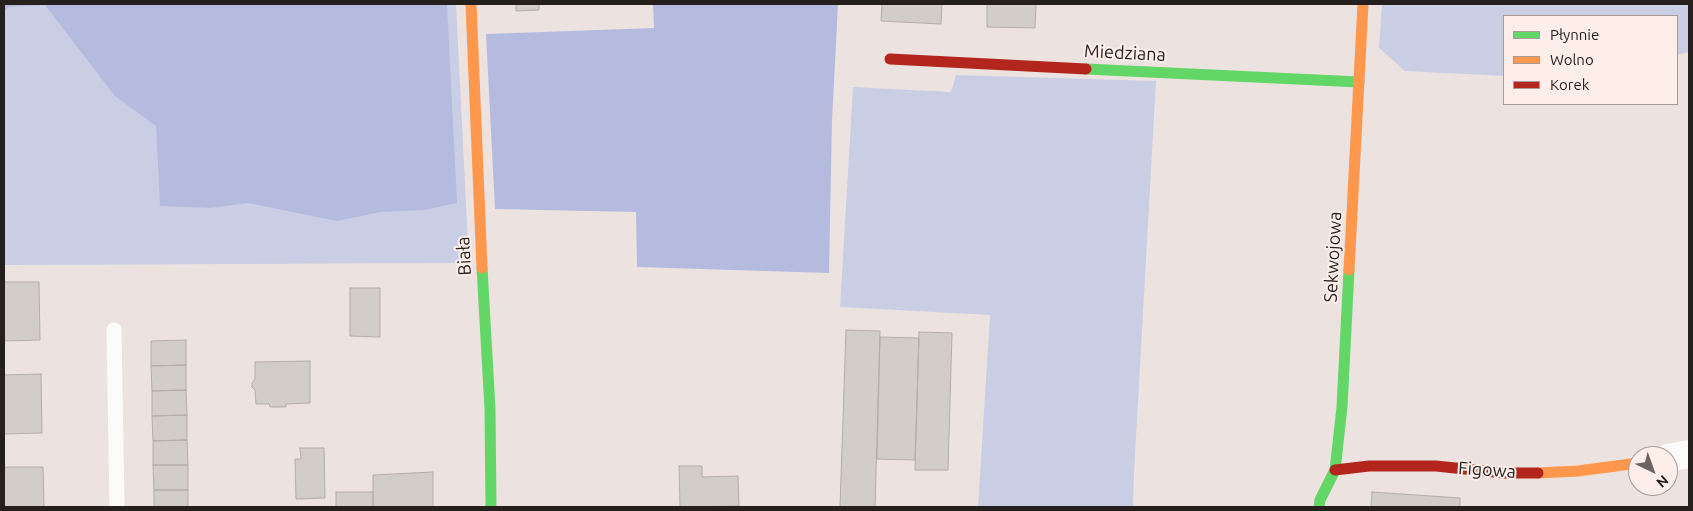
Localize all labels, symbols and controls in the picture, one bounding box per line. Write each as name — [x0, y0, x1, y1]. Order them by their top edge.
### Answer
legend — [1503, 15, 1678, 105]
text: Płynnie — [1550, 26, 1599, 43]
street label: Miedziana — [1084, 40, 1166, 66]
text: Wolno — [1550, 51, 1594, 68]
text: Korek — [1550, 76, 1589, 93]
street label: Sekwojowa — [1320, 211, 1346, 303]
street label: Biała — [452, 236, 476, 276]
north arrow — [1628, 446, 1678, 496]
street label: Figowa — [1457, 457, 1517, 483]
text: N — [1653, 472, 1672, 491]

